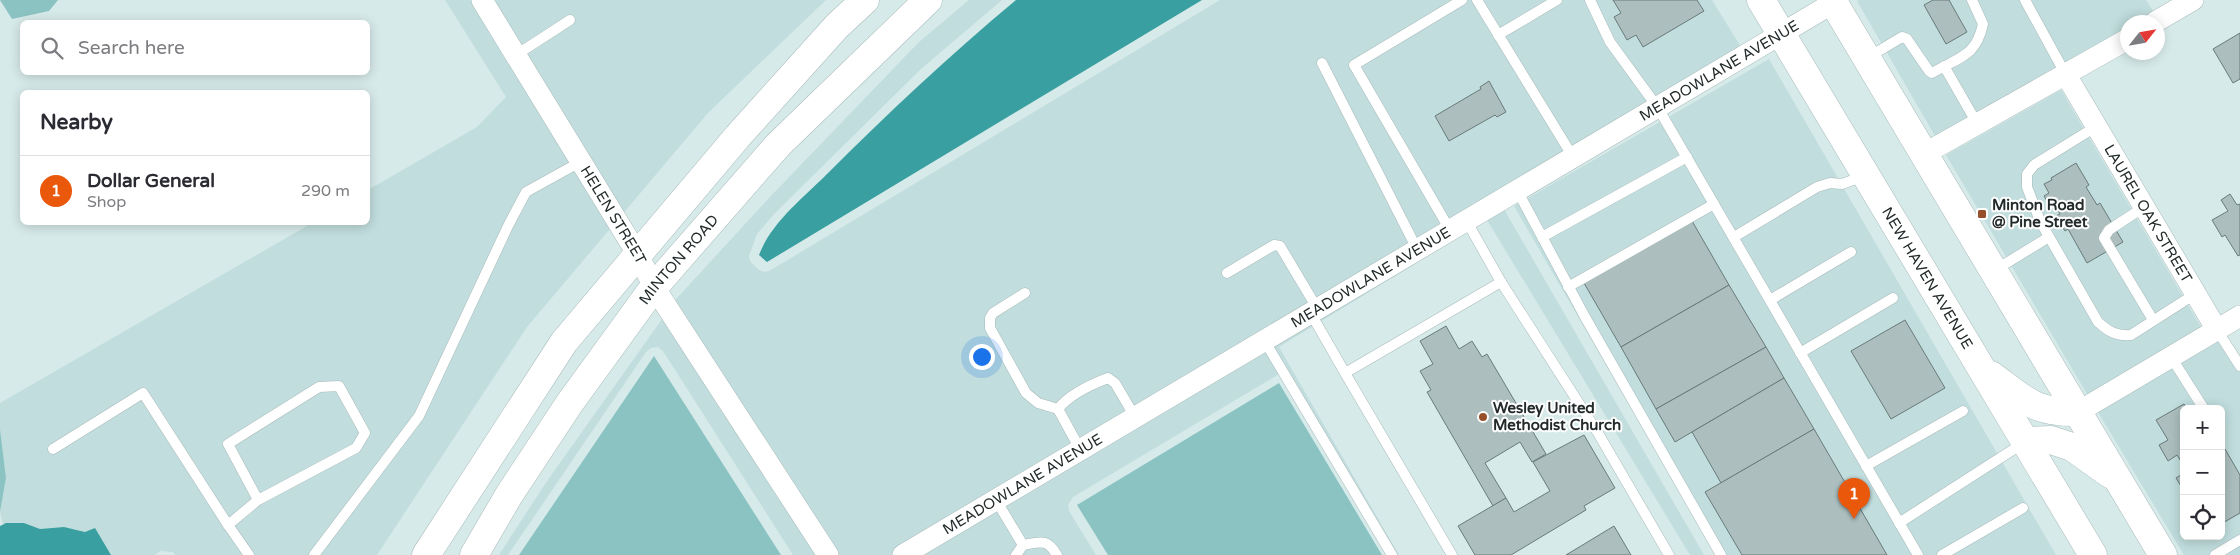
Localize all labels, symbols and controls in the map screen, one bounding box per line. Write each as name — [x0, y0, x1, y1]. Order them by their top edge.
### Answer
north arrow — [2120, 15, 2165, 60]
street label: MEADOWLANE AVENUE — [1636, 16, 1802, 125]
search box — [20, 20, 370, 75]
icon: search — [38, 34, 66, 62]
text: Search here — [78, 37, 185, 59]
text: Nearby — [40, 110, 113, 135]
street label: LAUREL OAK STREET — [2100, 141, 2196, 286]
street label: HELEN STREET — [577, 163, 650, 267]
text: Dollar General — [87, 170, 215, 192]
text: 1 — [51, 181, 61, 201]
text: 290 m — [301, 181, 350, 201]
text: Shop — [87, 192, 126, 212]
place label: Minton Road @ Pine Street — [1992, 196, 2088, 231]
street label: NEW HAVEN AVENUE — [1878, 204, 1977, 352]
marker: Minton Road @ Pine Street — [1976, 208, 1988, 220]
street label: MINTON ROAD — [635, 211, 722, 308]
street label: MEADOWLANE AVENUE — [1288, 223, 1454, 332]
your location — [969, 344, 995, 370]
place label: Wesley United Methodist Church — [1493, 399, 1621, 434]
map controls — [2180, 405, 2225, 540]
button: + — [2180, 405, 2225, 450]
marker: Wesley United Methodist Church — [1477, 411, 1489, 423]
street label: MEADOWLANE AVENUE — [939, 430, 1106, 538]
button: − — [2180, 450, 2225, 495]
pin: 1 — [1838, 478, 1870, 519]
button: locate — [2180, 495, 2225, 540]

